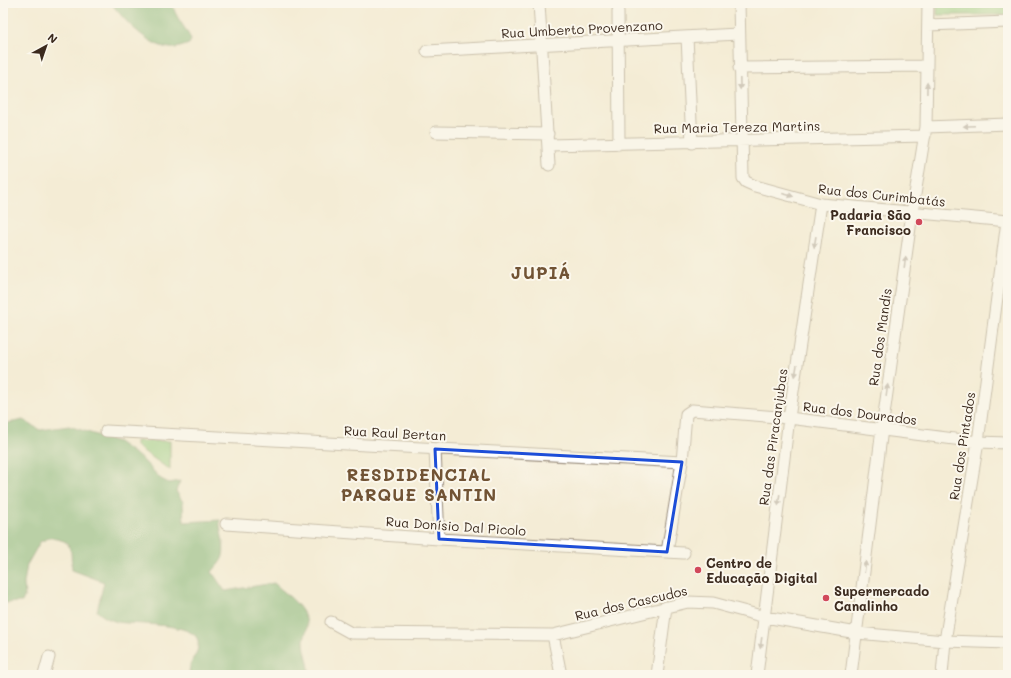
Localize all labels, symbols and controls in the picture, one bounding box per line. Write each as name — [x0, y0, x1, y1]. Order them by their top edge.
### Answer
street label: Rua Umberto Provenzano — [501, 16, 663, 41]
north arrow — [26, 26, 66, 66]
text: N — [45, 30, 61, 46]
one-way arrow — [737, 78, 743, 91]
one-way arrow — [924, 81, 930, 94]
street label: Rua Maria Tereza Martins — [654, 117, 820, 136]
one-way arrow — [963, 122, 975, 129]
street label: Rua dos Curimbatás — [818, 179, 947, 210]
one-way arrow — [782, 192, 794, 198]
place label: Padaria São Francisco — [830, 206, 911, 238]
marker: Padaria São Francisco — [914, 217, 924, 227]
one-way arrow — [812, 236, 818, 248]
one-way arrow — [902, 256, 908, 268]
district label: JUPIÁ — [511, 261, 571, 283]
street label: Rua dos Mandis — [864, 287, 895, 387]
one-way arrow — [793, 365, 799, 377]
street label: Rua das Piracanjubas — [754, 367, 791, 507]
one-way arrow — [884, 384, 890, 396]
street label: Rua dos Pintados — [945, 391, 978, 501]
street label: Rua dos Dourados — [802, 397, 918, 428]
street label: Rua Raul Bertan — [343, 421, 447, 444]
district label: RESDIDENCIAL PARQUE SANTIN — [341, 463, 497, 505]
one-way arrow — [776, 494, 782, 506]
street label: Rua Donísio Dal Picolo — [385, 512, 527, 539]
place label: Centro de Educação Digital — [706, 554, 817, 586]
one-way arrow — [862, 561, 868, 573]
marker: Centro de Educação Digital — [693, 565, 703, 575]
street label: Rua dos Cascudos — [573, 581, 689, 624]
place label: Supermercado Canalinho — [834, 582, 929, 614]
marker: Supermercado Canalinho — [821, 593, 831, 603]
one-way arrow — [758, 636, 764, 649]

